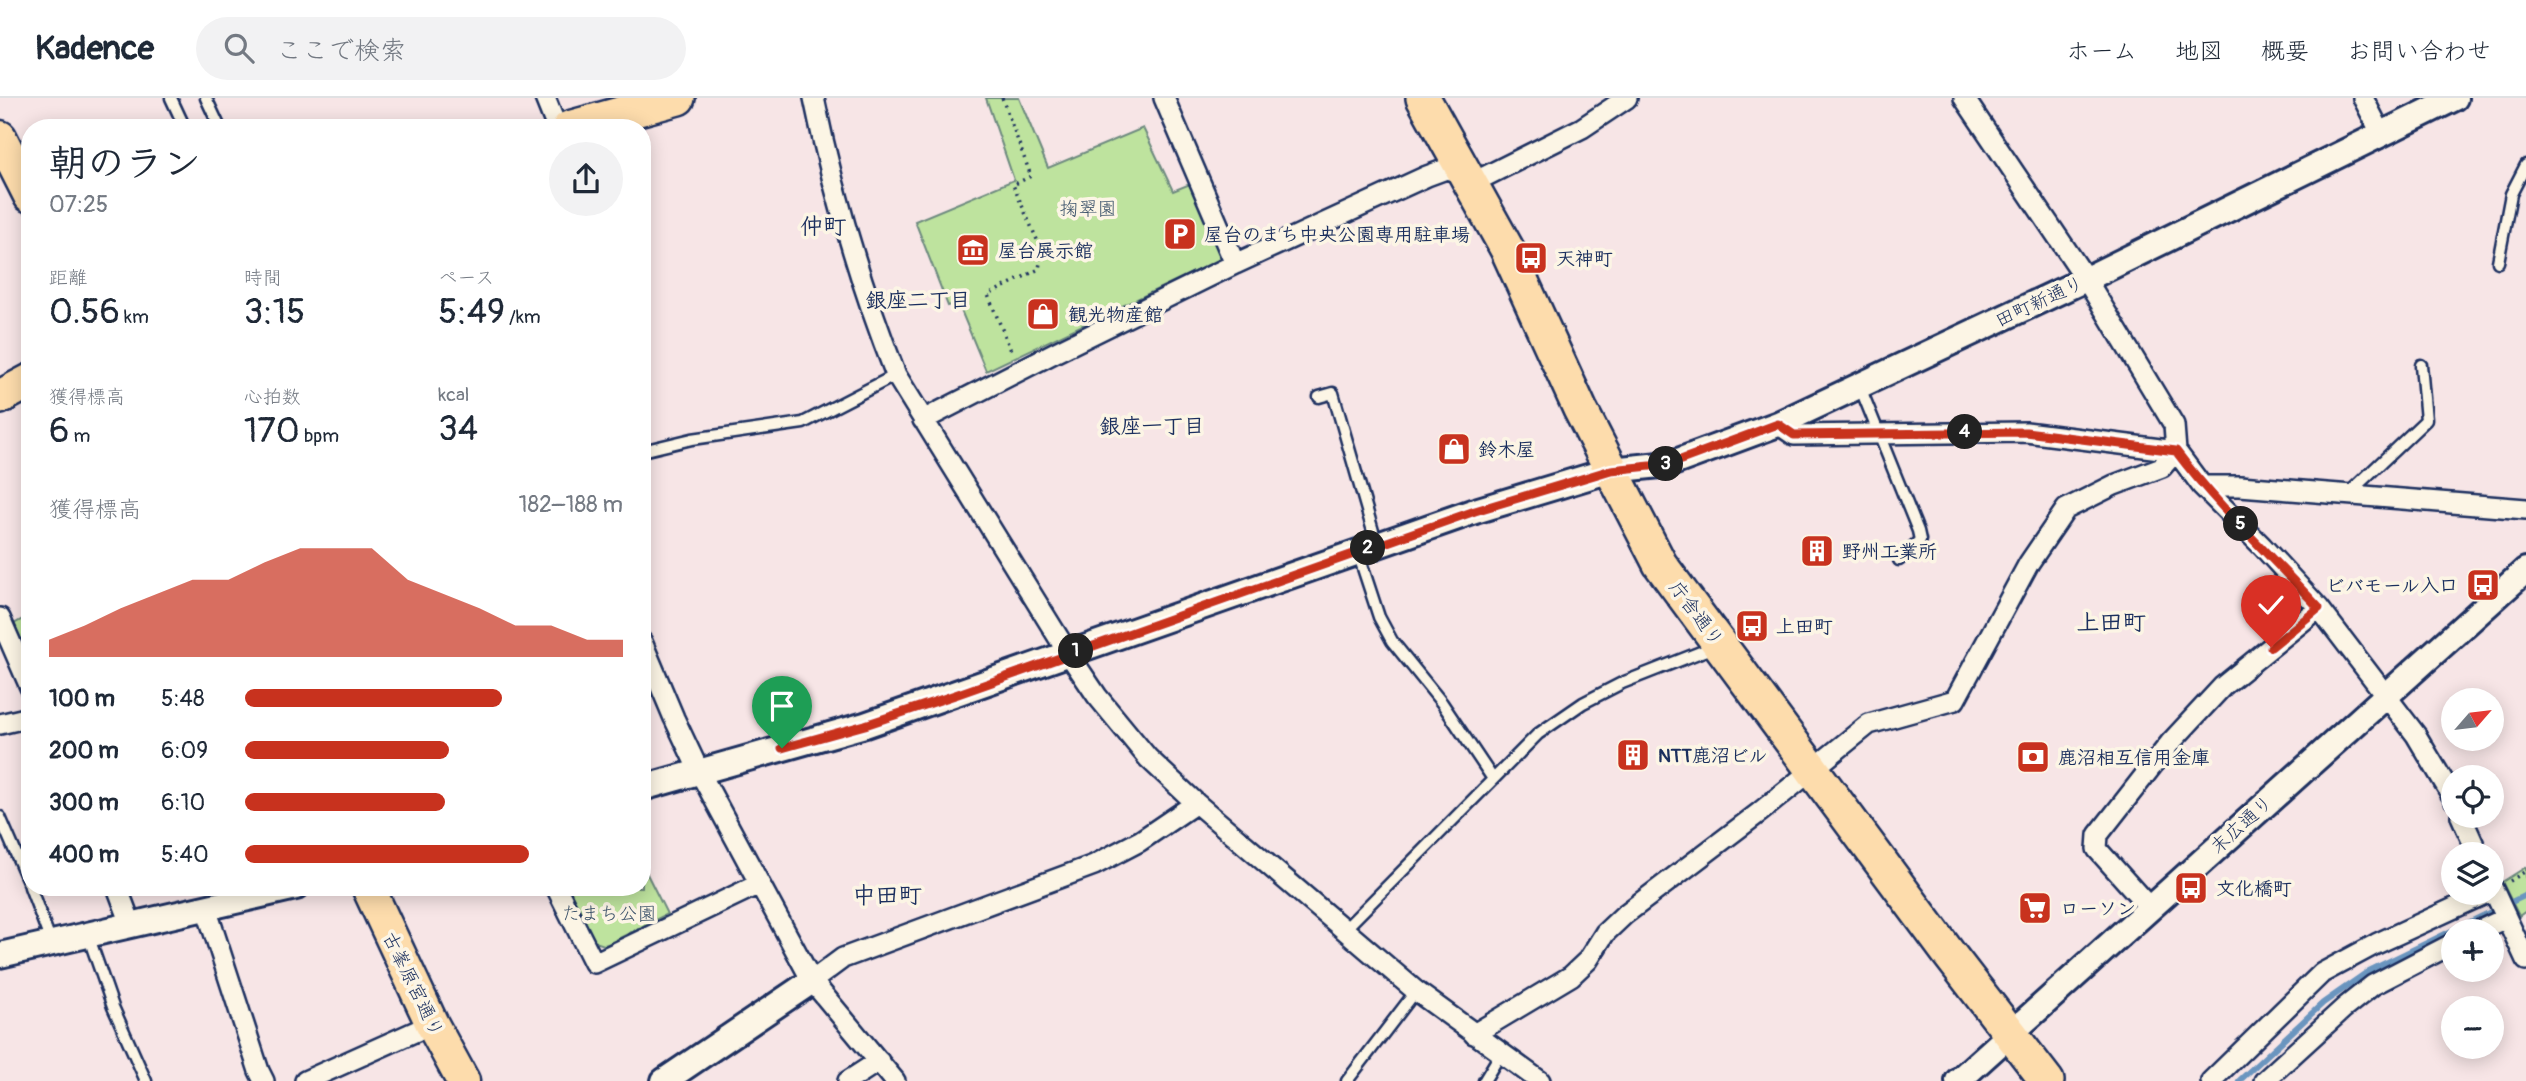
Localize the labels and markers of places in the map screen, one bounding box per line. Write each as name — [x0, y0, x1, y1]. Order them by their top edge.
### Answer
parking icon: 屋台のまち中央公園専用駐車場 — [1161, 215, 1199, 253]
place label: 屋台のまち中央公園専用駐車場 — [1204, 223, 1470, 247]
museum icon: 屋台展示館 — [954, 231, 992, 269]
place label: 屋台展示館 — [998, 239, 1093, 263]
bus stop icon: 天神町 — [1512, 239, 1550, 277]
place label: 天神町 — [1556, 247, 1613, 271]
shop icon: 観光物産館 — [1024, 295, 1062, 333]
place label: 観光物産館 — [1068, 303, 1163, 327]
pin: 4 — [1948, 414, 1982, 450]
shop icon: 鈴木屋 — [1435, 430, 1473, 468]
place label: 鈴木屋 — [1478, 438, 1535, 462]
pin: 3 — [1648, 446, 1684, 482]
pin: 5 — [2224, 506, 2258, 542]
pin: 2 — [1350, 531, 1386, 566]
building icon: 野州工業所 — [1798, 532, 1836, 570]
place label: 野州工業所 — [1842, 540, 1937, 564]
bus stop icon: ビバモール入口 — [2464, 566, 2502, 604]
place label: ビバモール入口 — [2326, 574, 2458, 598]
pin — [2241, 575, 2301, 647]
bus stop icon: 上田町 — [1733, 607, 1771, 645]
place label: 上田町 — [1776, 615, 1833, 639]
pin: 1 — [1058, 634, 1094, 668]
pin — [752, 676, 812, 748]
building icon: NTT鹿沼ビル — [1614, 736, 1652, 774]
bank icon: 鹿沼相互信用金庫 — [2014, 738, 2052, 776]
place label: NTT鹿沼ビル — [1658, 744, 1768, 768]
place label: 鹿沼相互信用金庫 — [2058, 746, 2210, 770]
bus stop icon: 文化橋町 — [2172, 869, 2210, 907]
place label: 文化橋町 — [2216, 877, 2292, 901]
supermarket icon: ローソン — [2016, 889, 2054, 927]
place label: ローソン — [2060, 897, 2136, 921]

